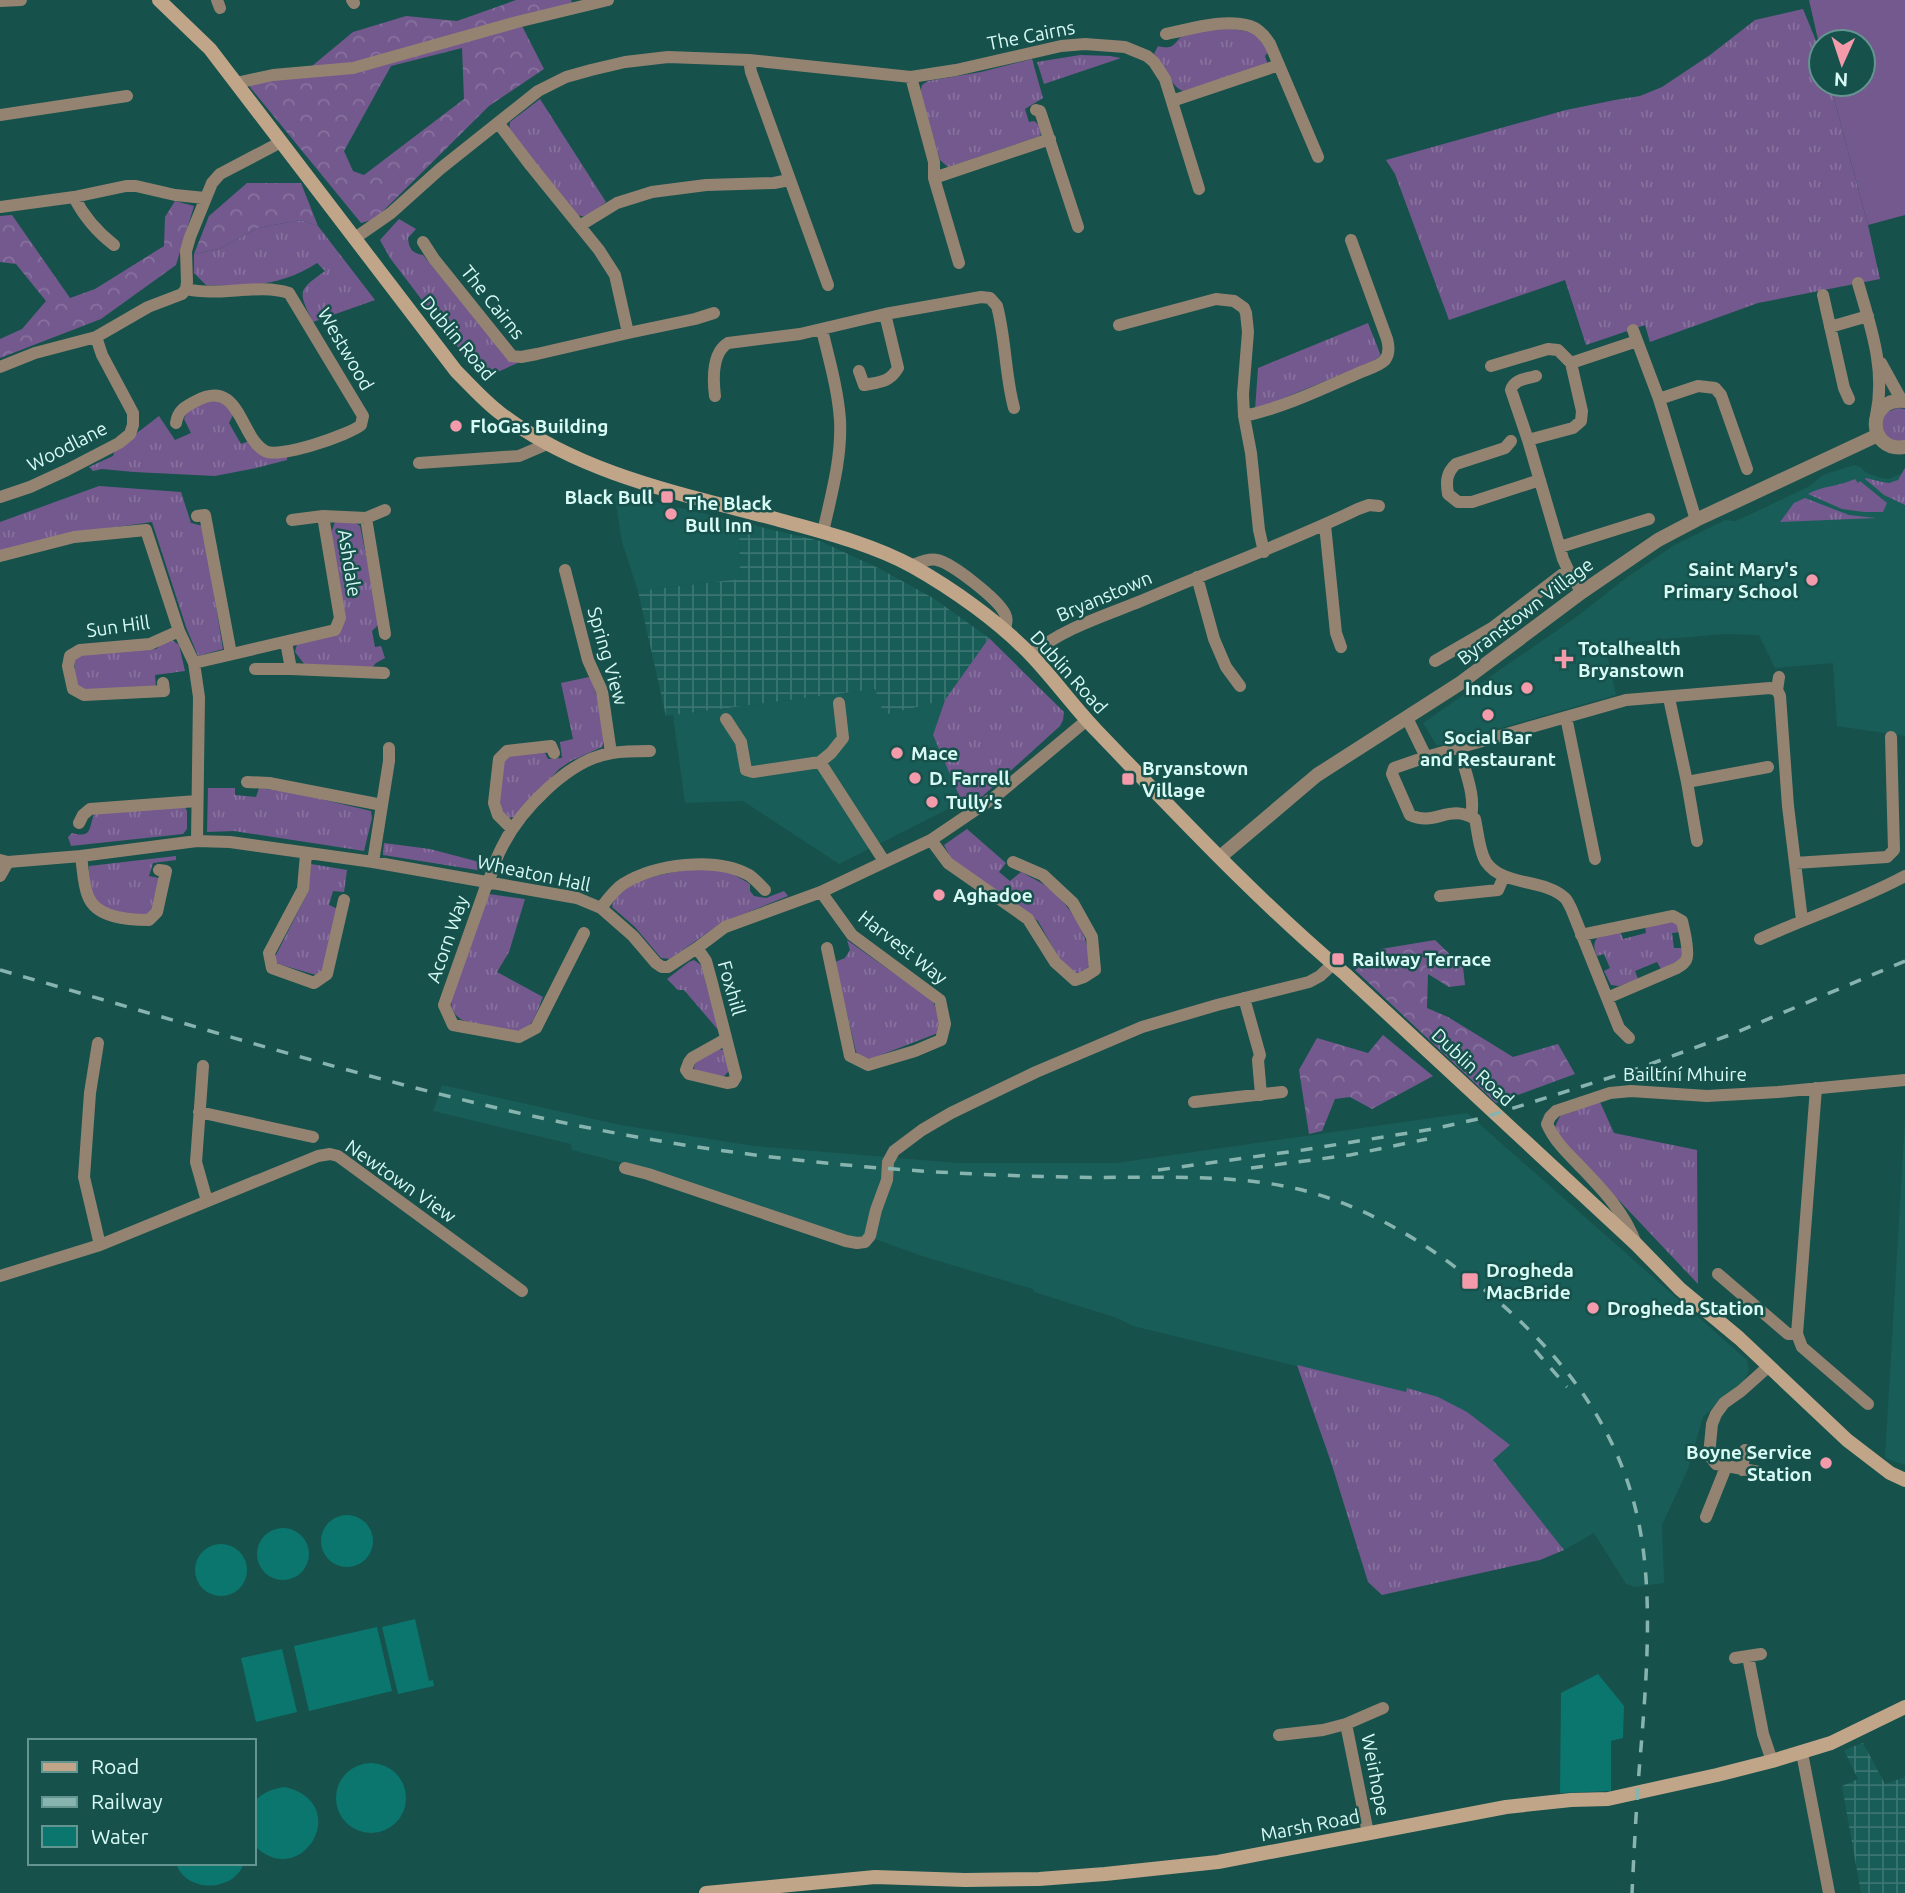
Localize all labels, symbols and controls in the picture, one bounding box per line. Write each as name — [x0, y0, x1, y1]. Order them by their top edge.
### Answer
street label: The Cairns — [985, 16, 1077, 54]
north arrow — [1807, 28, 1877, 98]
text: N — [1833, 69, 1849, 91]
street label: The Cairns — [457, 261, 529, 343]
street label: Dublin Road — [416, 291, 500, 385]
street label: Westwood — [314, 304, 378, 394]
place label: FloGas Building — [470, 415, 609, 437]
street label: Woodlane — [23, 417, 111, 475]
marker: FloGas Building — [448, 418, 464, 434]
place label: Black Bull — [564, 486, 653, 508]
marker: Black Bull — [659, 489, 675, 505]
place label: The Black Bull Inn — [685, 492, 772, 536]
marker: The Black Bull Inn — [663, 506, 679, 522]
street label: Ashdale — [334, 528, 366, 598]
street label: Byranstown Village — [1453, 553, 1597, 669]
place label: Saint Mary's Primary School — [1663, 558, 1798, 602]
street label: Bryanstown — [1053, 566, 1155, 626]
marker: Saint Mary's Primary School — [1804, 572, 1820, 588]
street label: Spring View — [583, 604, 633, 708]
street label: Sun Hill — [85, 611, 151, 641]
street label: Dublin Road — [1026, 626, 1112, 718]
place label: Totalhealth Bryanstown — [1578, 637, 1684, 681]
marker: Totalhealth Bryanstown — [1556, 651, 1572, 667]
place label: Indus — [1465, 677, 1513, 699]
marker: Indus — [1519, 680, 1535, 696]
marker: Social Bar and Restaurant — [1480, 707, 1496, 723]
place label: Social Bar and Restaurant — [1420, 726, 1556, 770]
place label: Mace — [911, 742, 958, 764]
marker: Mace — [889, 745, 905, 761]
place label: Bryanstown Village — [1142, 757, 1248, 801]
place label: D. Farrell — [929, 767, 1010, 789]
marker: D. Farrell — [907, 770, 923, 786]
marker: Bryanstown Village — [1120, 771, 1136, 787]
place label: Tully's — [946, 791, 1003, 813]
marker: Tully's — [924, 794, 940, 810]
street label: Wheaton Hall — [475, 850, 593, 896]
place label: Aghadoe — [953, 884, 1033, 906]
marker: Aghadoe — [931, 887, 947, 903]
street label: Acorn Way — [422, 893, 472, 985]
street label: Harvest Way — [854, 906, 952, 988]
place label: Railway Terrace — [1352, 948, 1492, 970]
marker: Railway Terrace — [1330, 951, 1346, 967]
street label: Foxhill — [714, 958, 750, 1018]
street label: Dublin Road — [1427, 1024, 1519, 1110]
street label: Bailtíní Mhuire — [1623, 1063, 1747, 1085]
street label: Newtown View — [342, 1135, 461, 1227]
place label: Drogheda MacBride — [1486, 1259, 1574, 1303]
marker: Drogheda MacBride — [1460, 1271, 1480, 1291]
place label: Drogheda Station — [1607, 1297, 1764, 1319]
marker: Drogheda Station — [1585, 1300, 1601, 1316]
place label: Boyne Service Station — [1686, 1441, 1812, 1485]
marker: Boyne Service Station — [1818, 1455, 1834, 1471]
street label: Weirhope — [1357, 1732, 1395, 1818]
legend — [28, 1739, 256, 1865]
text: Road — [91, 1754, 139, 1778]
text: Railway — [91, 1789, 163, 1813]
street label: Marsh Road — [1258, 1805, 1362, 1845]
text: Water — [91, 1824, 149, 1848]

